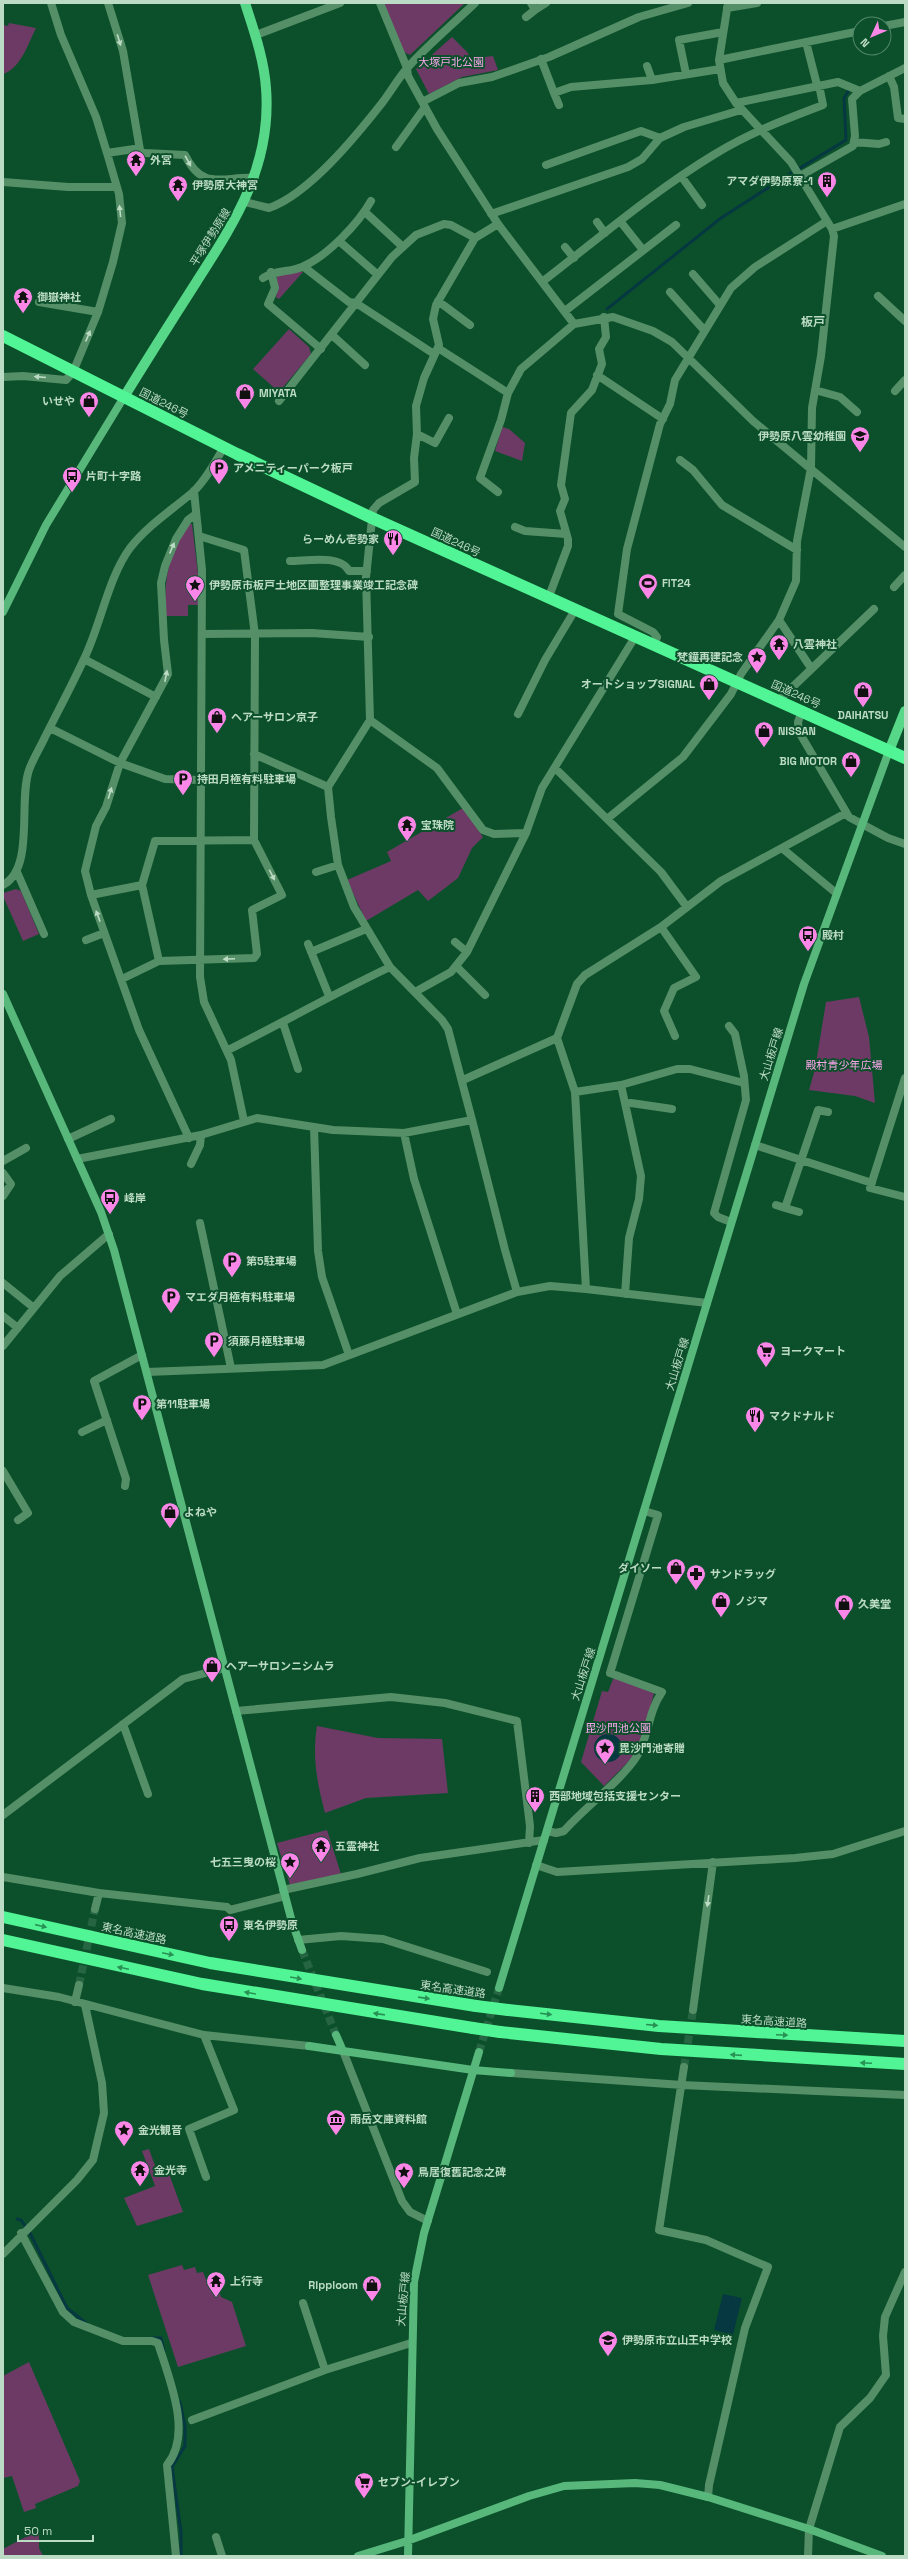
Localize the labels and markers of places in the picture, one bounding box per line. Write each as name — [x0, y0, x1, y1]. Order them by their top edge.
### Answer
temple icon: 外宮 — [125, 149, 147, 177]
place label: 外宮 — [150, 153, 172, 167]
building icon: アマダ伊勢原寮-1 — [816, 170, 838, 198]
temple icon: 伊勢原大神宮 — [167, 174, 189, 202]
place label: アマダ伊勢原寮-1 — [726, 174, 813, 188]
place label: 伊勢原大神宮 — [192, 178, 258, 192]
temple icon: 御嶽神社 — [12, 286, 34, 314]
place label: 御嶽神社 — [37, 290, 81, 304]
shop icon: MIYATA — [234, 382, 256, 410]
place label: MIYATA — [259, 386, 297, 400]
shop icon: いせや — [78, 390, 100, 418]
place label: いせや — [42, 394, 75, 408]
school or university icon: 伊勢原八雲幼稚園 — [849, 425, 871, 453]
place label: 伊勢原八雲幼稚園 — [758, 429, 846, 443]
parking icon: アメニティーパーク板戸 — [208, 457, 230, 485]
place label: アメニティーパーク板戸 — [233, 461, 353, 475]
bus stop icon: 片町十字路 — [61, 465, 83, 493]
place label: 片町十字路 — [86, 469, 142, 483]
restaurant icon: らーめん壱勢家 — [382, 528, 404, 556]
place label: らーめん壱勢家 — [302, 532, 379, 546]
sports icon: FiT24 — [637, 572, 659, 600]
place icon: 伊勢原市板戸土地区画整理事業竣工記念碑 — [184, 574, 206, 602]
place label: FiT24 — [662, 576, 691, 590]
place label: 伊勢原市板戸土地区画整理事業竣工記念碑 — [209, 578, 418, 592]
temple icon: 八雲神社 — [768, 633, 790, 661]
place label: 八雲神社 — [793, 637, 837, 651]
place icon: 梵鐘再建記念 — [746, 646, 768, 674]
place label: 梵鐘再建記念 — [677, 650, 743, 664]
shop icon: オートショップSIGNAL — [698, 673, 720, 701]
place label: オートショップSIGNAL — [581, 677, 695, 691]
shop icon: DAIHATSU — [852, 680, 874, 708]
shop icon: ヘアーサロン京子 — [206, 706, 228, 734]
place label: DAIHATSU — [837, 708, 889, 722]
place label: ヘアーサロン京子 — [231, 710, 318, 724]
shop icon: NISSAN — [753, 720, 775, 748]
place label: NISSAN — [778, 724, 816, 738]
shop icon: BIG MOTOR — [840, 750, 862, 778]
place label: BIG MOTOR — [779, 754, 837, 768]
parking icon: 持田月極有料駐車場 — [172, 768, 194, 796]
place label: 持田月極有料駐車場 — [197, 772, 296, 786]
temple icon: 宝珠院 — [396, 814, 418, 842]
place label: 宝珠院 — [421, 818, 454, 832]
bus stop icon: 殿村 — [797, 924, 819, 952]
place label: 殿村 — [822, 928, 844, 942]
bus stop icon: 峰岸 — [99, 1187, 121, 1215]
place label: 峰岸 — [124, 1191, 146, 1205]
parking icon: 第5駐車場 — [221, 1250, 243, 1278]
place label: 第5駐車場 — [246, 1254, 297, 1268]
parking icon: マエダ月極有料駐車場 — [160, 1286, 182, 1314]
place label: マエダ月極有料駐車場 — [185, 1290, 295, 1304]
parking icon: 須藤月極駐車場 — [203, 1330, 225, 1358]
place label: 須藤月極駐車場 — [228, 1334, 305, 1348]
supermarket icon: ヨークマート — [755, 1340, 777, 1368]
place label: ヨークマート — [780, 1344, 846, 1358]
parking icon: 第11駐車場 — [131, 1393, 153, 1421]
place label: 第11駐車場 — [156, 1397, 210, 1411]
restaurant icon: マクドナルド — [744, 1405, 766, 1433]
place label: マクドナルド — [769, 1409, 835, 1423]
shop icon: よねや — [159, 1501, 181, 1529]
place label: よねや — [184, 1505, 217, 1519]
shop icon: ダイソー — [665, 1557, 687, 1585]
place label: ダイソー — [618, 1561, 662, 1575]
pharmacy icon: サンドラッグ — [685, 1563, 707, 1591]
place label: サンドラッグ — [710, 1567, 776, 1581]
shop icon: ノジマ — [710, 1590, 732, 1618]
shop icon: 久美堂 — [833, 1593, 855, 1621]
place label: ノジマ — [735, 1594, 768, 1608]
place label: 久美堂 — [858, 1597, 891, 1611]
shop icon: ヘアーサロンニシムラ — [201, 1655, 223, 1683]
place label: ヘアーサロンニシムラ — [226, 1659, 335, 1673]
place icon: 毘沙門池寄贈 — [594, 1737, 616, 1765]
place label: 毘沙門池寄贈 — [619, 1741, 685, 1755]
building icon: 西部地域包括支援センター — [524, 1785, 546, 1813]
place label: 西部地域包括支援センター — [549, 1789, 681, 1803]
temple icon: 五霊神社 — [310, 1835, 332, 1863]
place label: 五霊神社 — [335, 1839, 379, 1853]
place icon: 七五三曳の桜 — [279, 1851, 301, 1879]
place label: 七五三曳の桜 — [210, 1855, 276, 1869]
bus stop icon: 東名伊勢原 — [218, 1914, 240, 1942]
place label: 東名伊勢原 — [243, 1918, 298, 1932]
museum icon: 雨岳文庫資料館 — [325, 2108, 347, 2136]
place label: 雨岳文庫資料館 — [350, 2112, 427, 2126]
place icon: 金光観音 — [113, 2119, 135, 2147]
place label: 金光観音 — [138, 2123, 182, 2137]
temple icon: 金光寺 — [129, 2159, 151, 2187]
place icon: 鳥居復舊記念之碑 — [393, 2161, 415, 2189]
place label: 金光寺 — [154, 2163, 187, 2177]
place label: 鳥居復舊記念之碑 — [418, 2165, 506, 2179]
temple icon: 上行寺 — [205, 2270, 227, 2298]
place label: 上行寺 — [230, 2274, 263, 2288]
shop icon: Ripploom — [361, 2274, 383, 2302]
place label: Ripploom — [308, 2278, 358, 2292]
school or university icon: 伊勢原市立山王中学校 — [597, 2329, 619, 2357]
place label: 伊勢原市立山王中学校 — [622, 2333, 732, 2347]
supermarket icon: セブン-イレブン — [353, 2471, 375, 2499]
place label: セブン-イレブン — [378, 2475, 460, 2489]

